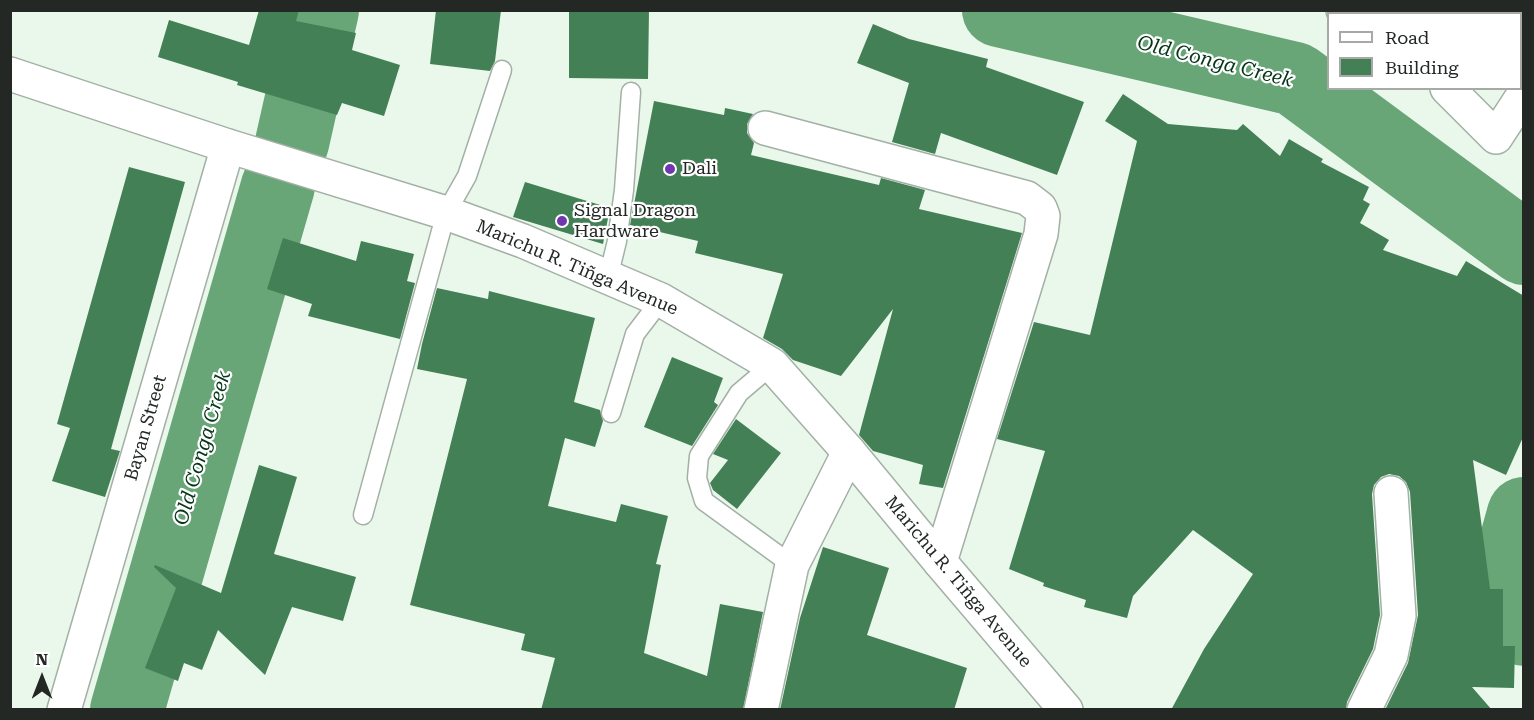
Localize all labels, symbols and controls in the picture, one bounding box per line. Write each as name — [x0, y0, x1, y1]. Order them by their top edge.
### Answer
legend — [1327, 12, 1522, 90]
text: Road — [1385, 27, 1429, 48]
water label: Old Conga Creek — [1135, 31, 1295, 93]
text: Building — [1385, 57, 1459, 78]
place label: Dali — [682, 158, 717, 180]
marker: Dali — [663, 162, 677, 176]
place label: Signal Dragon Hardware — [574, 200, 696, 242]
marker: Signal Dragon Hardware — [555, 214, 569, 228]
street label: Marichu R. Tiñga Avenue — [473, 216, 681, 320]
water label: Old Conga Creek — [169, 368, 237, 528]
street label: Bayan Street — [121, 373, 171, 483]
street label: Marichu R. Tiñga Avenue — [880, 492, 1036, 672]
north arrow — [12, 648, 72, 708]
text: N — [36, 650, 48, 669]

